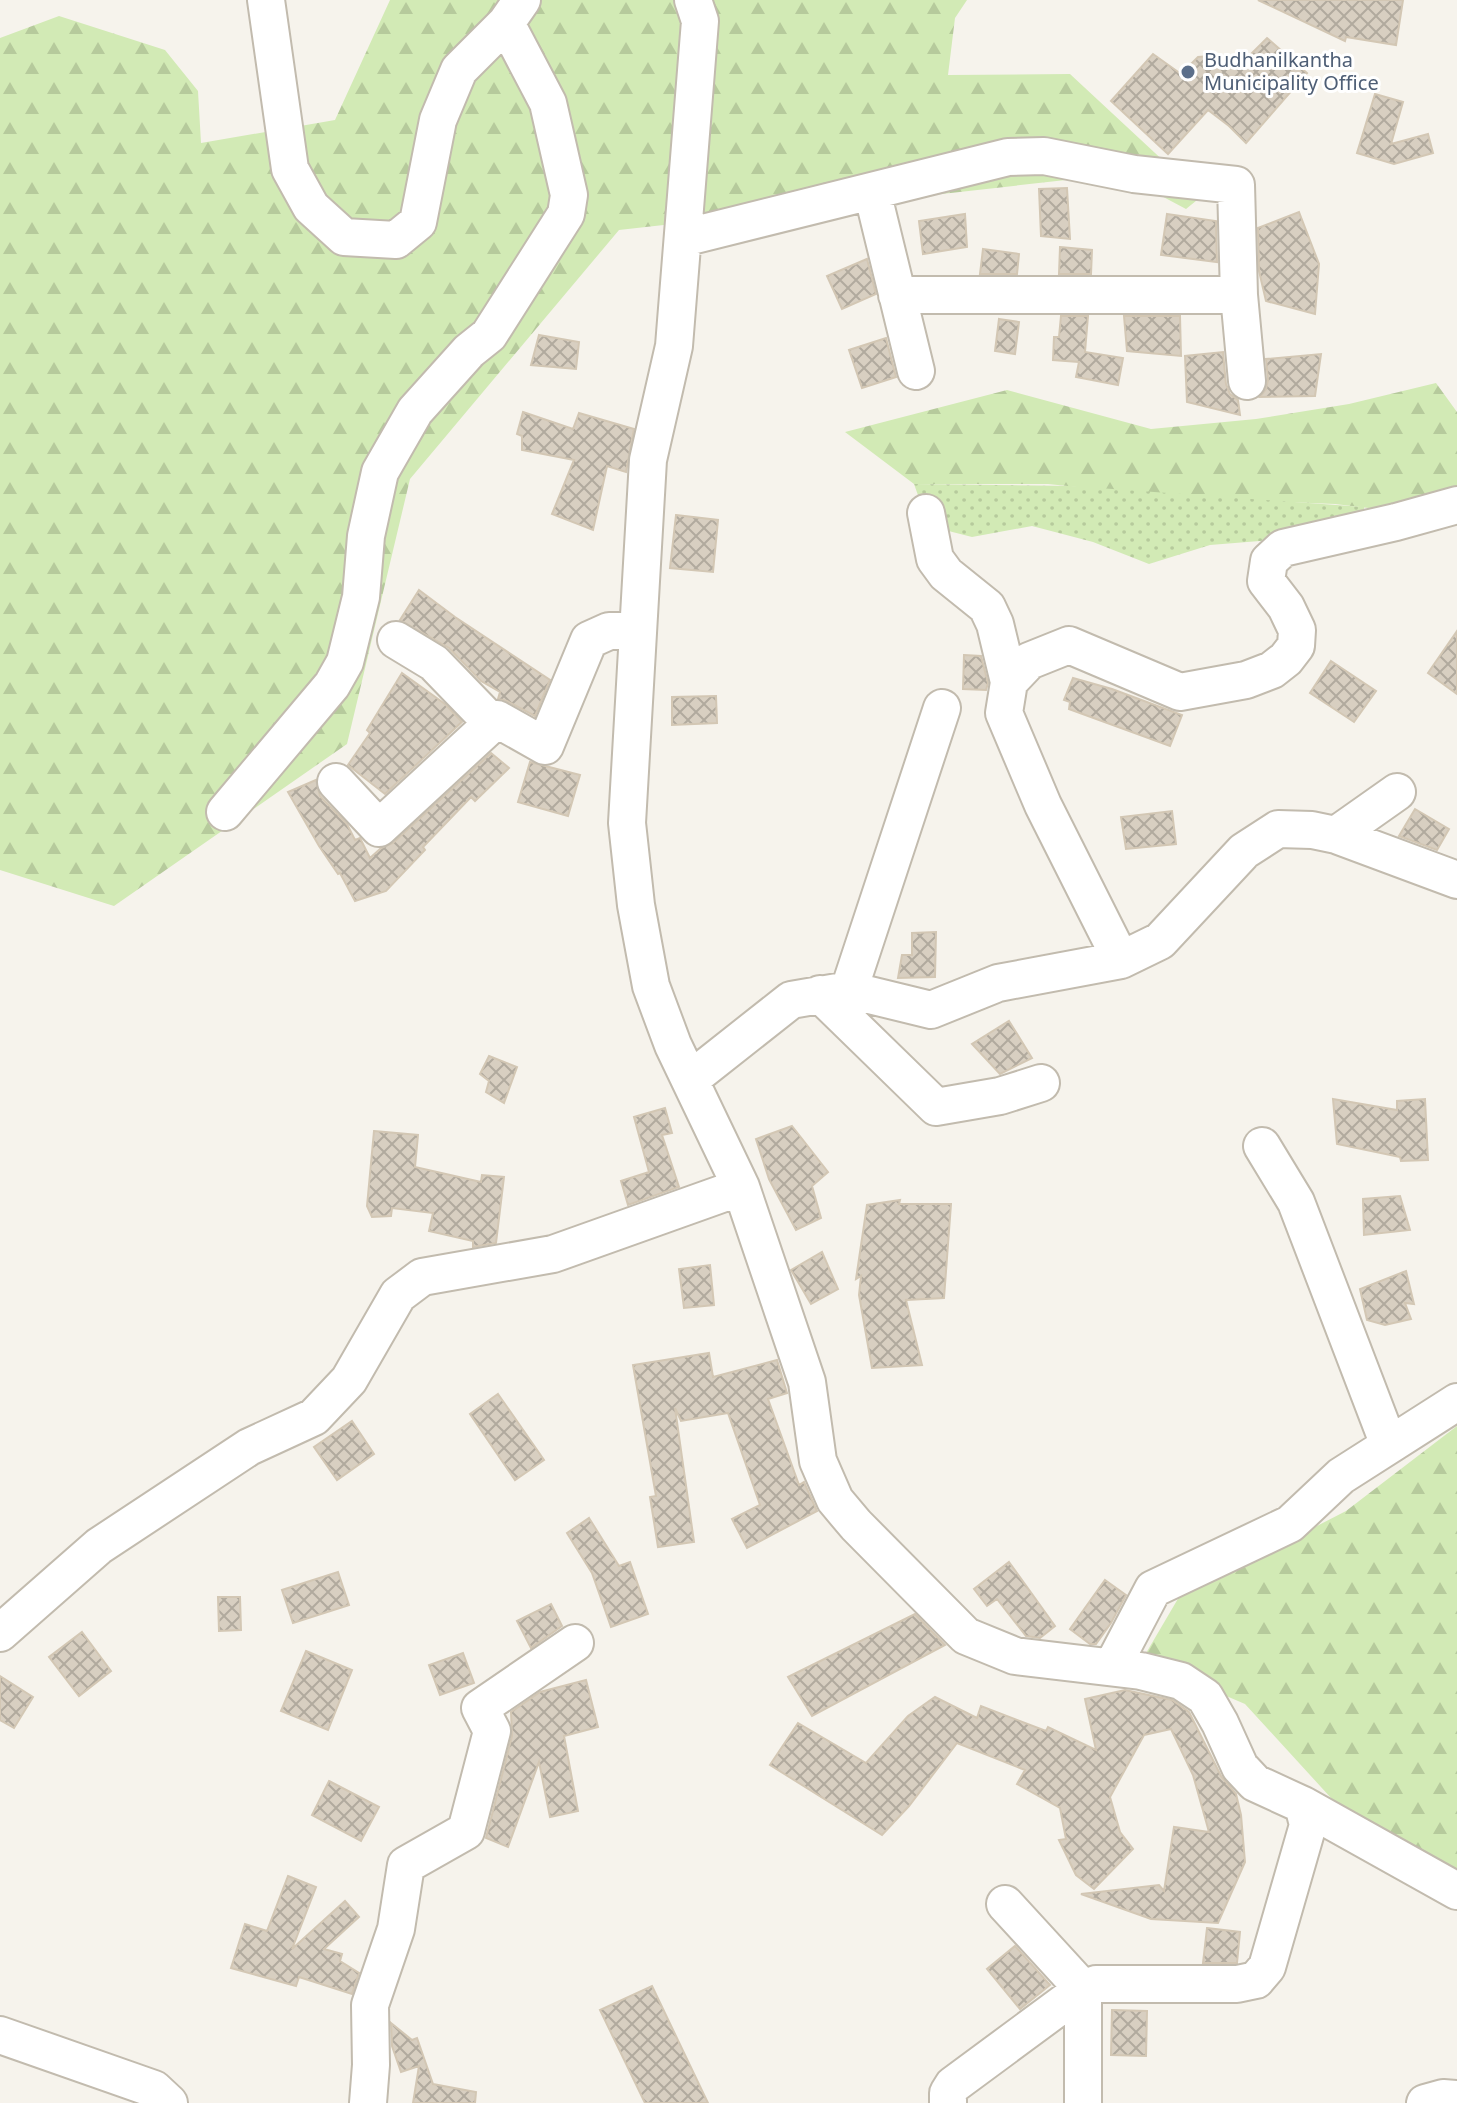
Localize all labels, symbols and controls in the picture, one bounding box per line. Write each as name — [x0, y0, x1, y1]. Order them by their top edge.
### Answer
place label: Budhanilkantha Municipality Office — [1204, 46, 1379, 96]
marker: Budhanilkantha Municipality Office — [1179, 63, 1197, 81]

